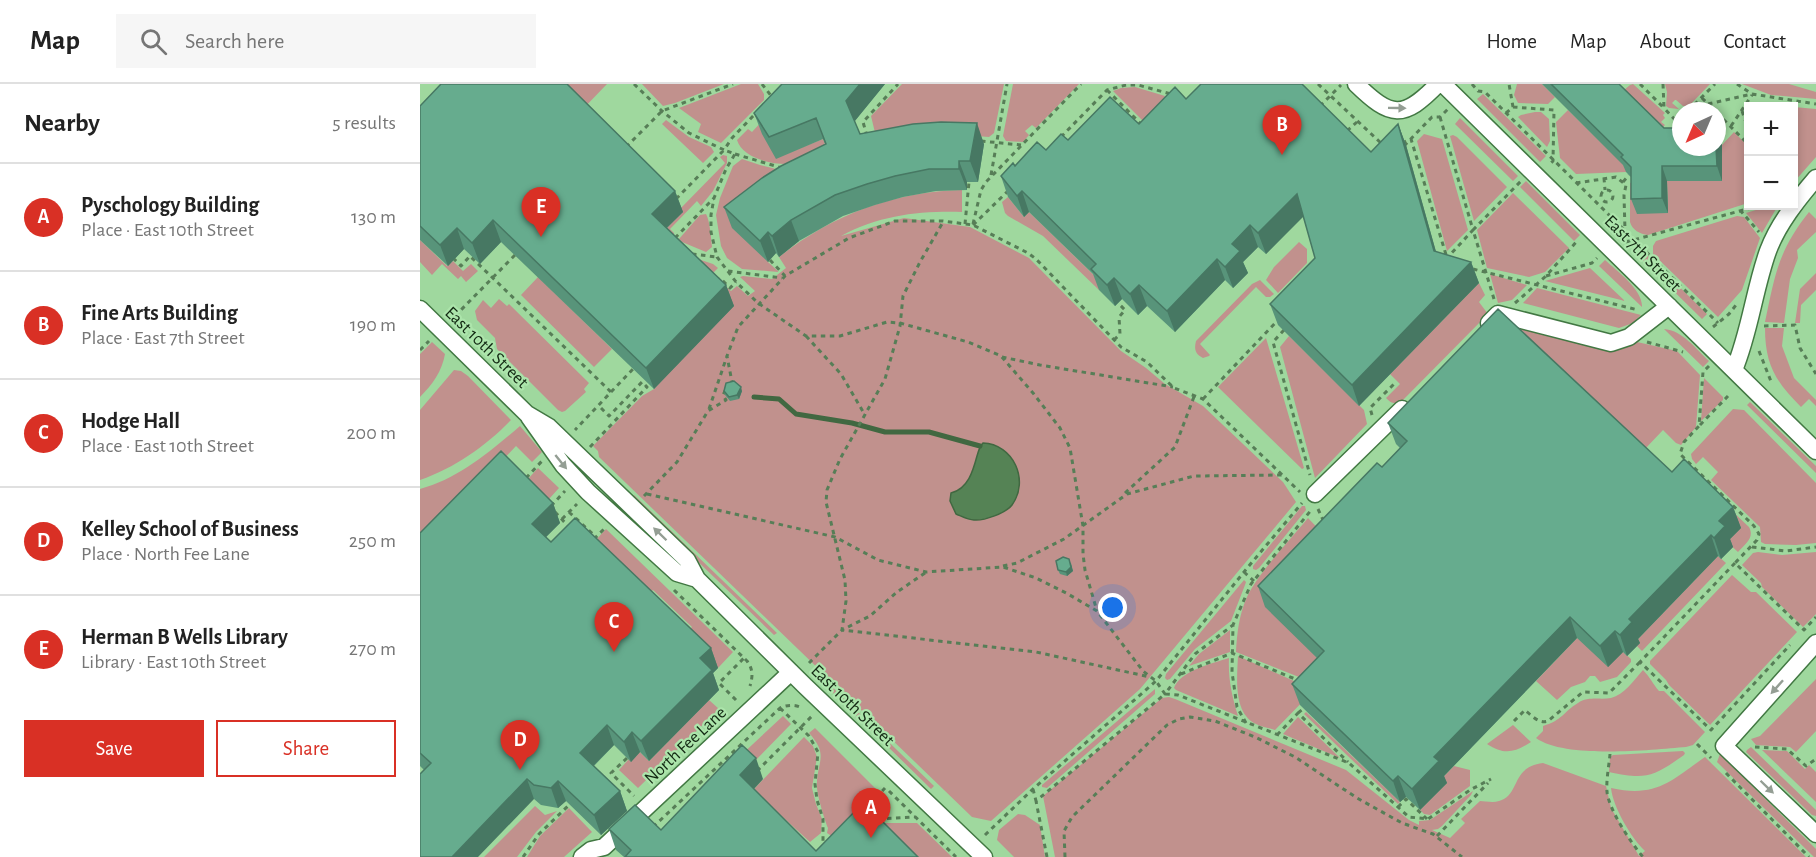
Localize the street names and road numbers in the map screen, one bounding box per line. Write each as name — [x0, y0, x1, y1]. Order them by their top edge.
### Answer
street label: East 7th Street — [1601, 212, 1684, 296]
street label: East 10th Street — [441, 304, 532, 392]
street label: East 10th Street — [807, 662, 898, 750]
street label: North Fee Lane — [641, 704, 730, 788]

